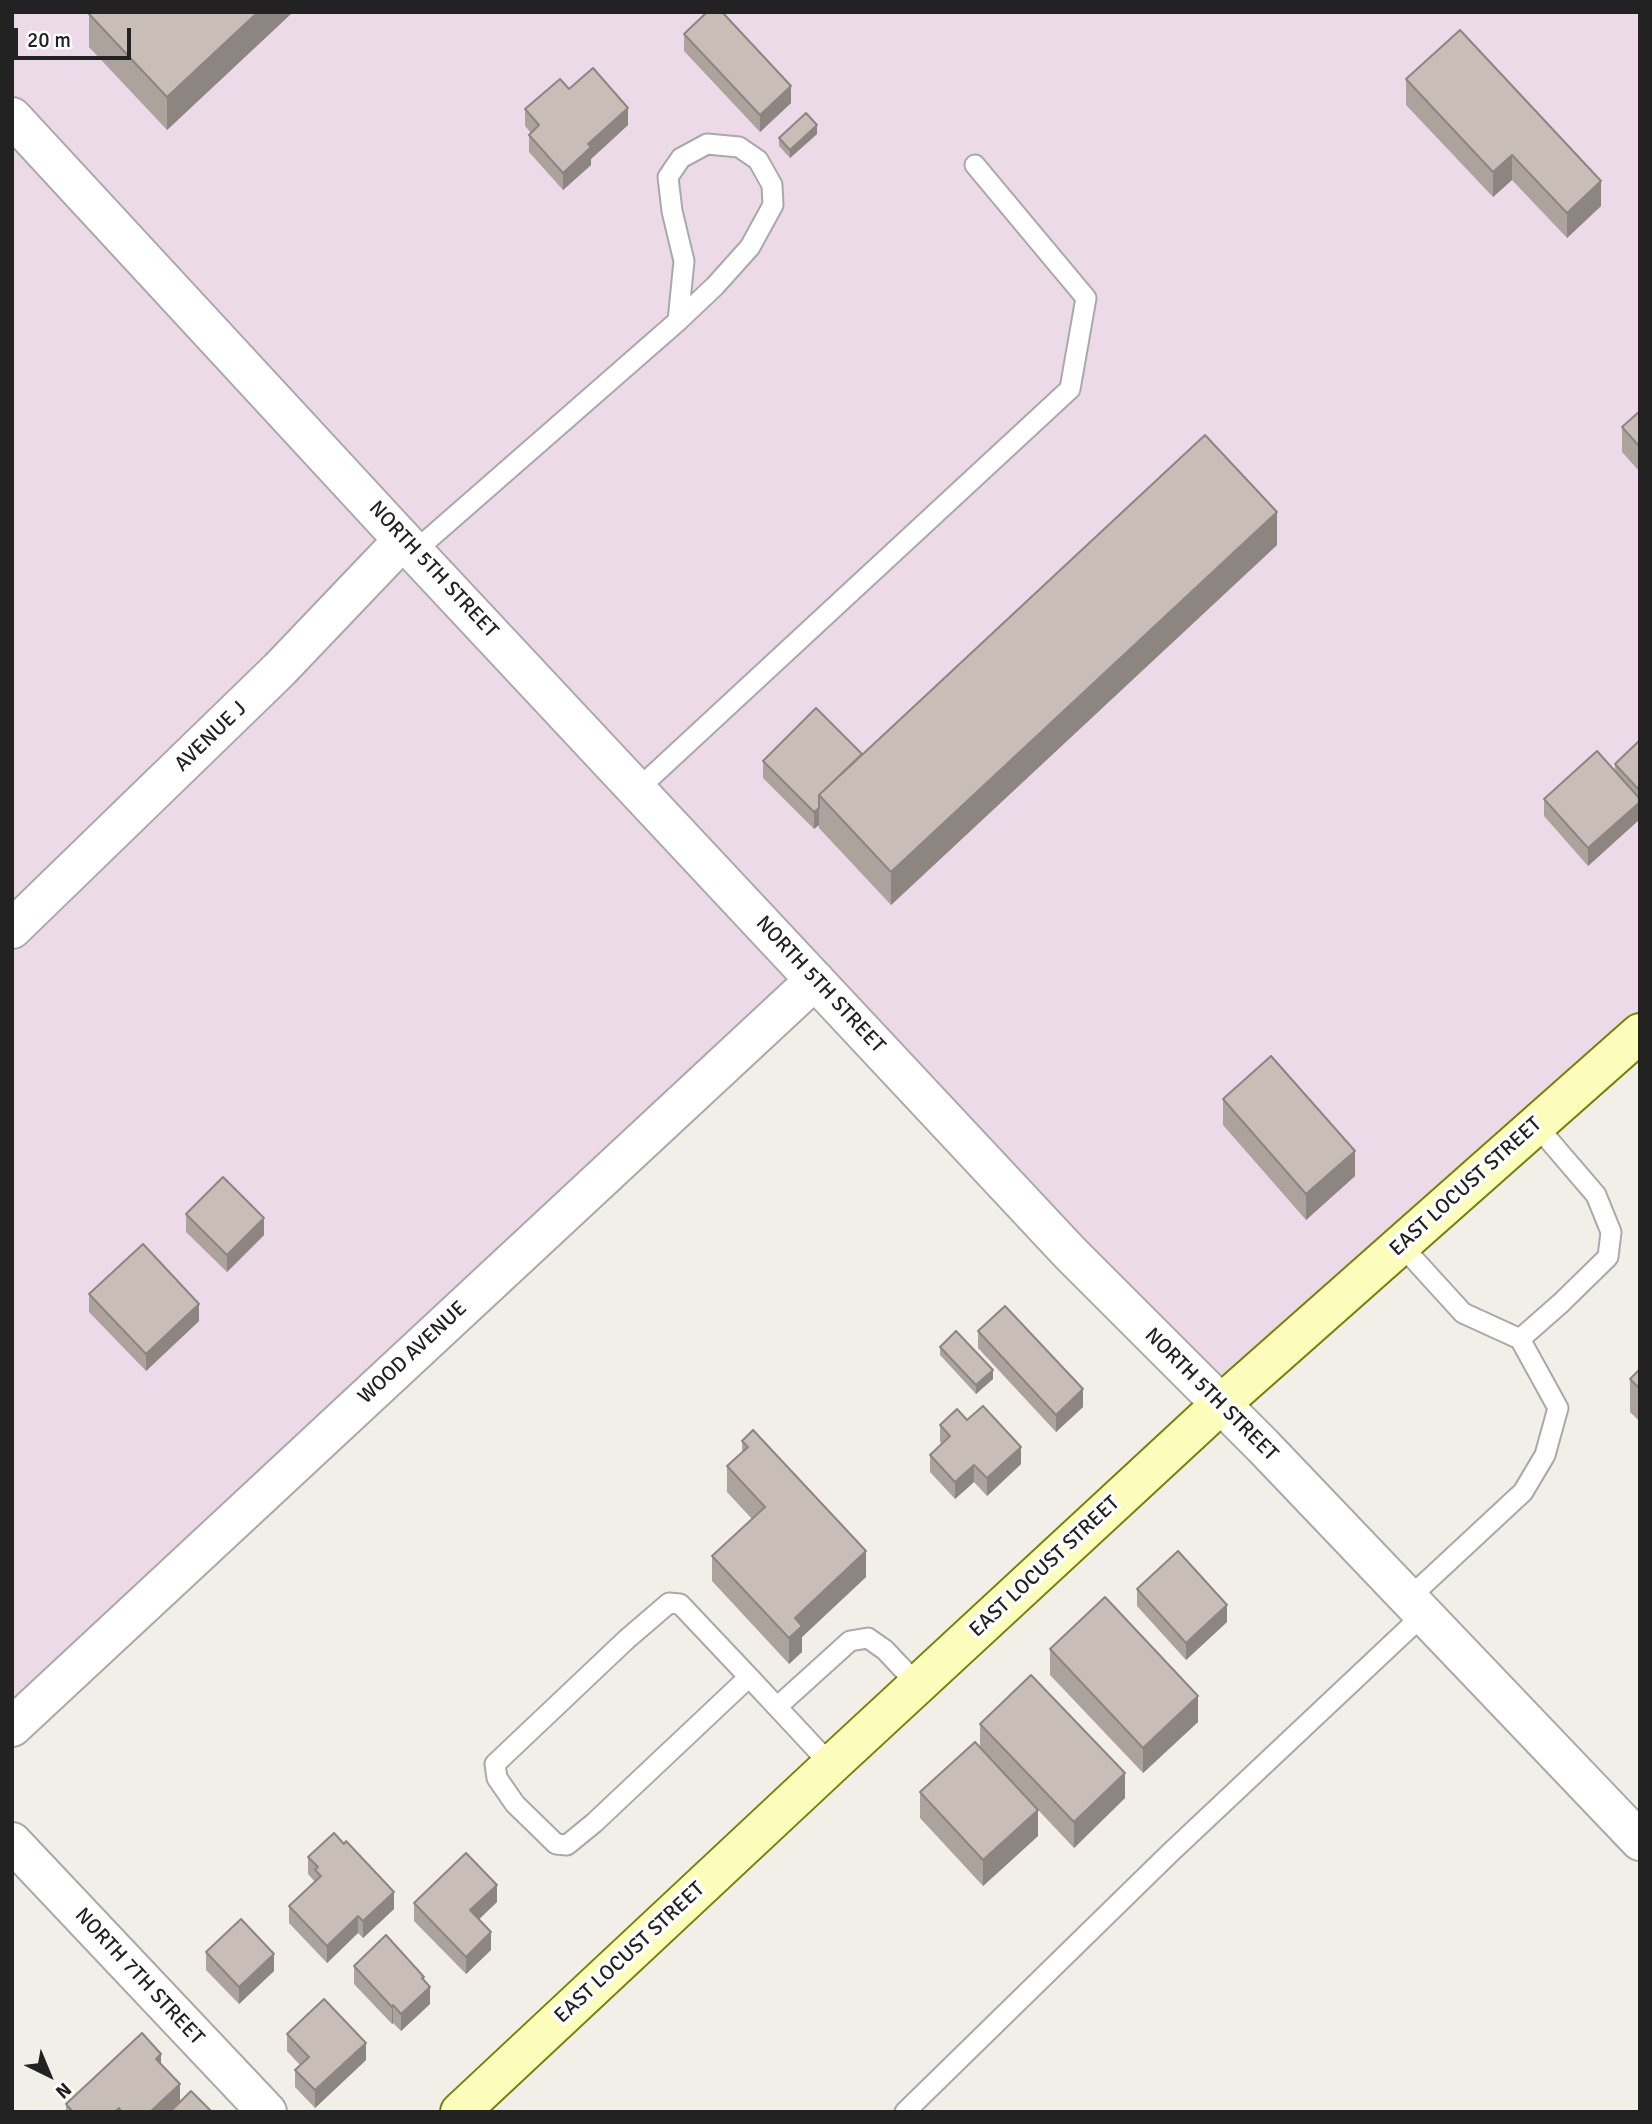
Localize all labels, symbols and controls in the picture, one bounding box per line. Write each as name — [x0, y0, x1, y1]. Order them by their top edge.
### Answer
scale bar — [18, 14, 135, 58]
text: 20 m — [27, 27, 71, 53]
street label: NORTH 5TH STREET — [363, 496, 503, 644]
street label: AVENUE J — [170, 697, 252, 777]
street label: NORTH 5TH STREET — [750, 911, 890, 1059]
street label: EAST LOCUST STREET — [1385, 1112, 1547, 1262]
street label: WOOD AVENUE — [353, 1296, 473, 1410]
street label: NORTH 5TH STREET — [1139, 1323, 1283, 1467]
street label: EAST LOCUST STREET — [965, 1491, 1125, 1643]
street label: EAST LOCUST STREET — [550, 1877, 710, 2029]
street label: NORTH 7TH STREET — [69, 1903, 209, 2051]
north arrow — [14, 2040, 84, 2110]
text: N — [50, 2077, 76, 2104]

